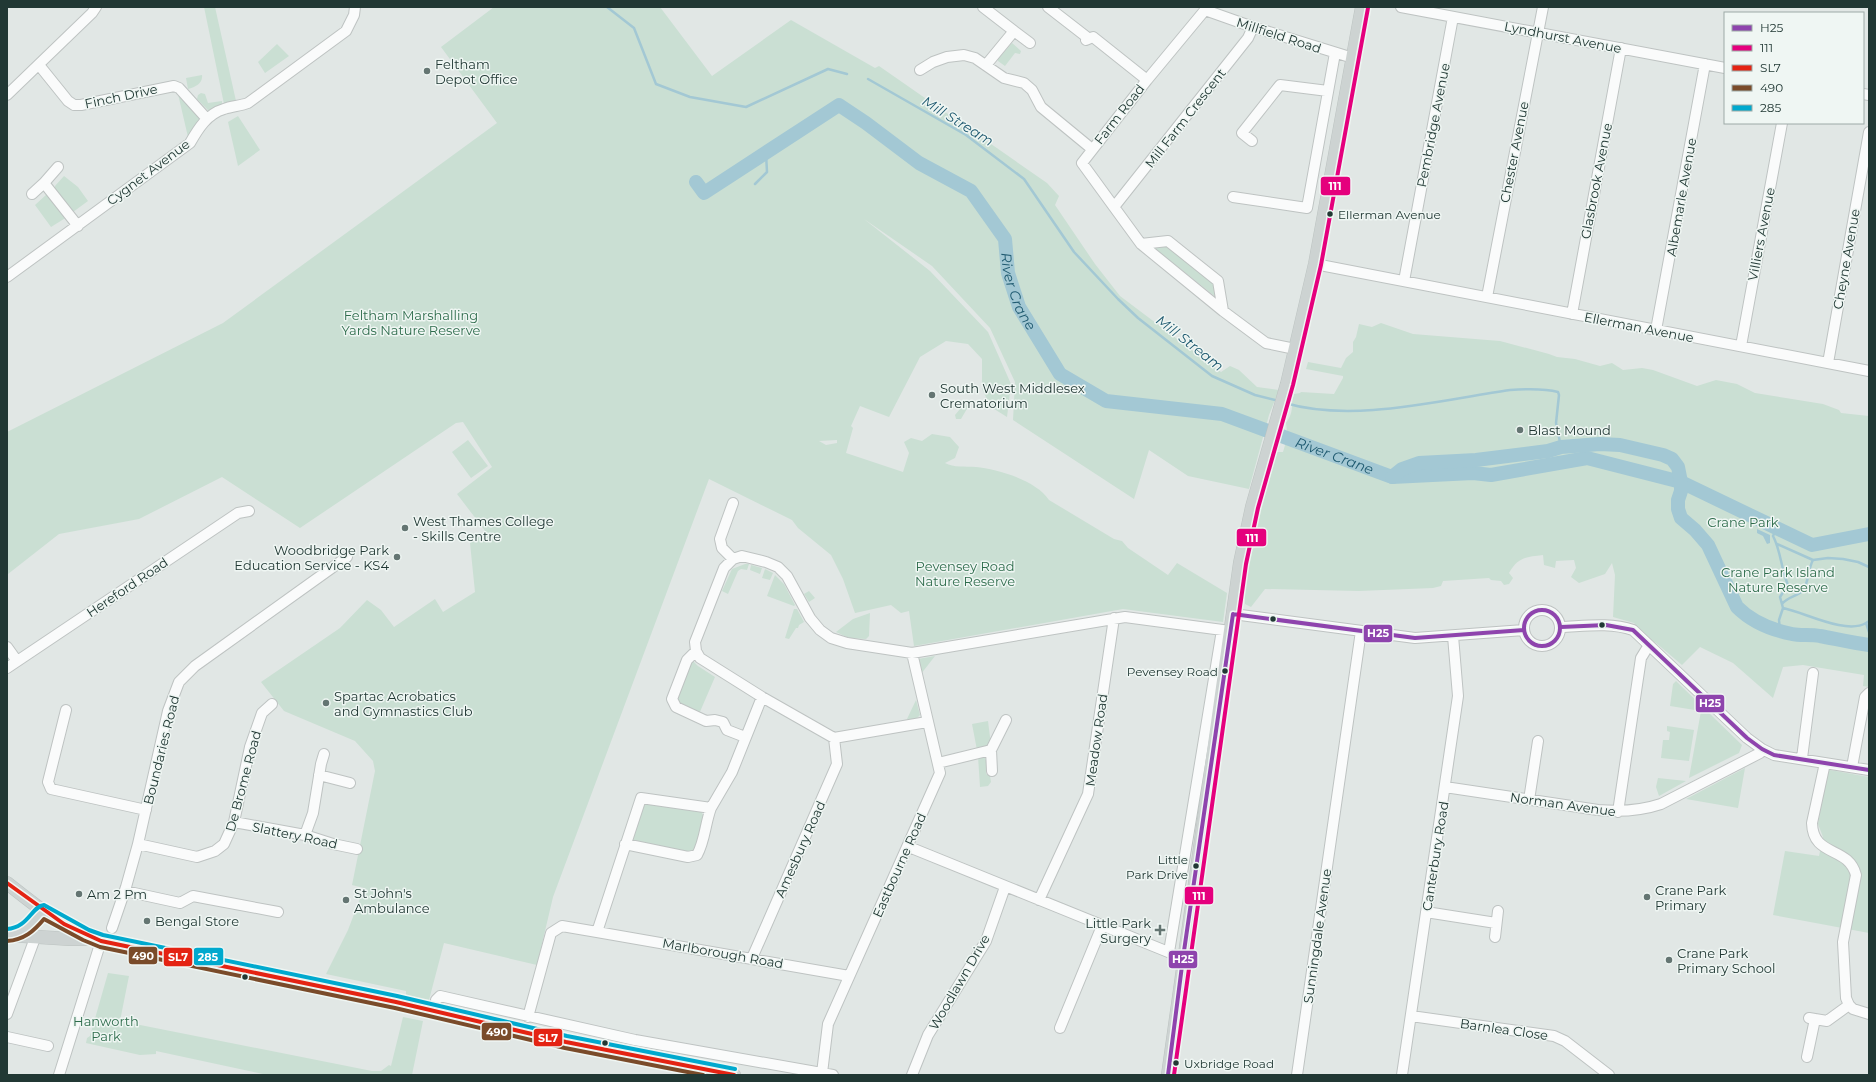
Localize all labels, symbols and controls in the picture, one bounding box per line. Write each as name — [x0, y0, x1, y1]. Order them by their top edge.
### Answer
legend — [1724, 12, 1864, 124]
street label: Millfield Road — [1235, 14, 1323, 56]
street label: Lyndhurst Avenue — [1503, 18, 1623, 56]
text: H25 — [1760, 20, 1784, 35]
text: 111 — [1760, 40, 1773, 55]
place label: Feltham Depot Office — [435, 56, 518, 87]
text: SL7 — [1760, 60, 1781, 75]
street label: Pembridge Avenue — [1413, 61, 1453, 189]
street label: Mill Farm Crescent — [1141, 65, 1229, 171]
marker: Feltham Depot Office — [422, 66, 432, 76]
street label: Finch Drive — [83, 80, 159, 112]
text: 490 — [1760, 80, 1783, 95]
street label: Farm Road — [1091, 81, 1147, 147]
water label: Mill Stream — [919, 92, 997, 150]
street label: Chester Avenue — [1496, 100, 1532, 204]
text: 285 — [1760, 100, 1781, 115]
street label: Glasbrook Avenue — [1577, 121, 1615, 240]
street label: Cygnet Avenue — [104, 136, 193, 208]
street label: Albemarle Avenue — [1663, 136, 1699, 257]
line badge: 111 — [1320, 176, 1351, 196]
text: 111 — [1329, 179, 1341, 193]
street label: Villiers Avenue — [1744, 186, 1778, 282]
place label: Ellerman Avenue — [1338, 207, 1441, 222]
street label: Cheyne Avenue — [1829, 207, 1863, 311]
marker: Ellerman Avenue — [1325, 209, 1335, 219]
water label: River Crane — [997, 252, 1040, 334]
park label: Feltham Marshalling Yards Nature Reserve — [342, 307, 481, 338]
street label: Ellerman Avenue — [1583, 309, 1695, 346]
water label: Mill Stream — [1153, 311, 1227, 375]
place label: South West Middlesex Crematorium — [940, 380, 1085, 411]
marker: South West Middlesex Crematorium — [927, 390, 937, 400]
place label: Blast Mound — [1528, 422, 1611, 438]
marker: Blast Mound — [1515, 425, 1525, 435]
water label: River Crane — [1293, 433, 1376, 478]
place label: West Thames College - Skills Centre — [413, 513, 554, 544]
park label: Crane Park — [1707, 514, 1779, 530]
marker: West Thames College - Skills Centre — [400, 523, 410, 533]
line badge: 111 — [1236, 528, 1267, 547]
text: 111 — [1246, 531, 1258, 545]
place label: Woodbridge Park Education Service - KS4 — [234, 542, 389, 573]
marker: Woodbridge Park Education Service - KS4 — [392, 552, 402, 562]
street label: Hereford Road — [83, 554, 171, 620]
park label: Pevensey Road Nature Reserve — [915, 558, 1015, 589]
park label: Crane Park Island Nature Reserve — [1721, 564, 1835, 595]
unlabelled marker — [1268, 614, 1278, 624]
unlabelled marker — [1597, 620, 1607, 630]
line badge: H25 — [1363, 624, 1393, 643]
text: H25 — [1367, 626, 1389, 640]
place label: Pevensey Road — [1127, 664, 1218, 679]
marker: Pevensey Road — [1220, 666, 1230, 676]
place label: Spartac Acrobatics and Gymnastics Club — [334, 688, 473, 719]
street label: Meadow Road — [1082, 693, 1110, 787]
street label: Boundaries Road — [140, 694, 182, 806]
line badge: H25 — [1695, 694, 1725, 713]
text: H25 — [1699, 696, 1721, 710]
marker: Spartac Acrobatics and Gymnastics Club — [321, 698, 331, 708]
street label: De Brome Road — [222, 729, 264, 833]
street label: Norman Avenue — [1509, 789, 1617, 819]
street label: Amesbury Road — [771, 798, 829, 900]
street label: Canterbury Road — [1418, 800, 1452, 912]
street label: Eastbourne Road — [869, 810, 929, 920]
street label: Slattery Road — [251, 818, 339, 852]
place label: Little Park Drive — [1126, 852, 1188, 882]
marker: Little Park Drive — [1191, 861, 1201, 871]
street label: Sunningdale Avenue — [1300, 868, 1334, 1004]
place label: Crane Park Primary — [1655, 882, 1727, 913]
place label: St John's Ambulance — [354, 885, 430, 916]
place label: Am 2 Pm — [87, 886, 147, 902]
line badge: 111 — [1184, 886, 1214, 905]
marker: Am 2 Pm — [74, 889, 84, 899]
text: 111 — [1193, 889, 1205, 903]
marker: Crane Park Primary — [1642, 892, 1652, 902]
marker: St John's Ambulance — [341, 895, 351, 905]
place label: Bengal Store — [155, 913, 239, 929]
place label: Little Park Surgery — [1085, 915, 1152, 946]
marker: Bengal Store — [142, 916, 152, 926]
marker: Little Park Surgery — [1154, 924, 1166, 936]
street label: Woodlawn Drive — [925, 931, 993, 1033]
street label: Marlborough Road — [661, 934, 785, 972]
place label: Crane Park Primary School — [1677, 945, 1776, 976]
line badge: 490 — [128, 946, 158, 965]
line badge: SL7 — [163, 947, 193, 967]
line badge: 285 — [193, 947, 224, 966]
text: 490 — [132, 949, 155, 963]
text: SL7 — [168, 950, 188, 964]
text: 285 — [198, 950, 219, 964]
line badge: H25 — [1168, 950, 1198, 969]
text: H25 — [1172, 952, 1194, 966]
marker: Crane Park Primary School — [1664, 955, 1674, 965]
unlabelled marker — [240, 972, 250, 982]
park label: Hanworth Park — [73, 1013, 139, 1044]
street label: Barnlea Close — [1459, 1015, 1549, 1043]
line badge: 490 — [481, 1022, 512, 1041]
text: 490 — [486, 1025, 509, 1039]
line badge: SL7 — [533, 1028, 563, 1047]
text: SL7 — [538, 1031, 558, 1045]
unlabelled marker — [600, 1038, 610, 1048]
place label: Uxbridge Road — [1184, 1056, 1274, 1071]
marker: Uxbridge Road — [1171, 1058, 1181, 1068]

